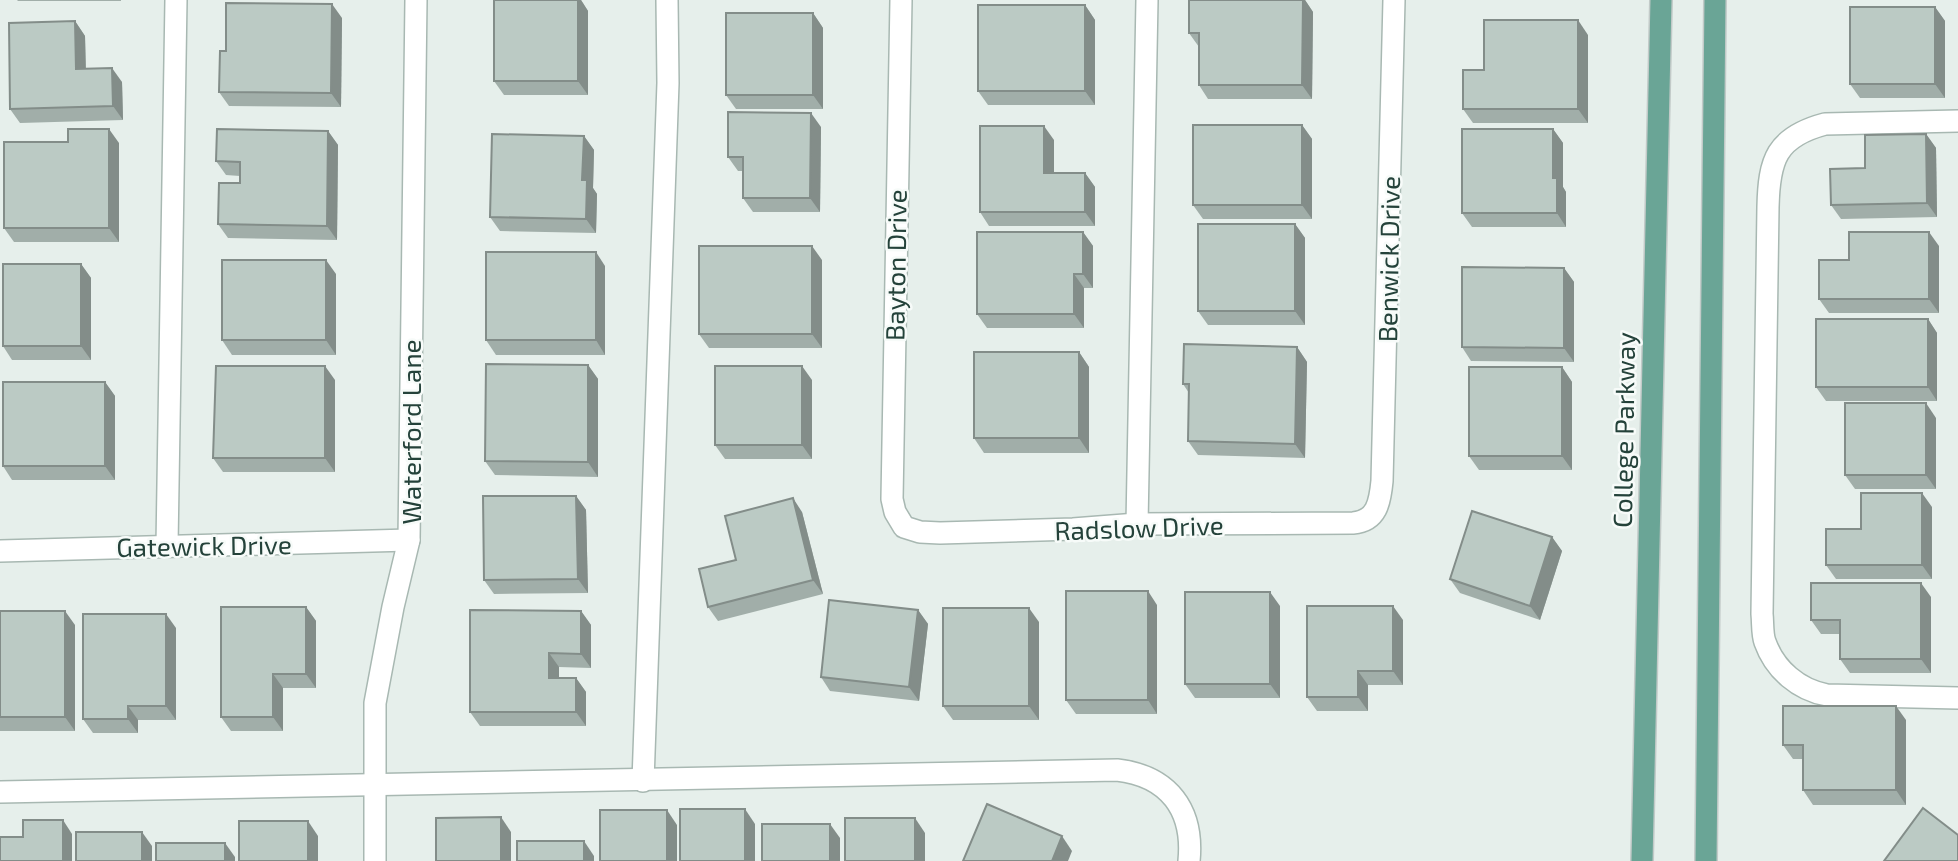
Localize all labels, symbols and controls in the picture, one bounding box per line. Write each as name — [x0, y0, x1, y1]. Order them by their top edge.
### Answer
street label: Benwick Drive — [1371, 176, 1405, 342]
street label: Bayton Drive — [878, 189, 912, 341]
street label: College Parkway — [1606, 332, 1640, 528]
street label: Waterford Lane — [395, 340, 426, 524]
street label: Radslow Drive — [1054, 509, 1224, 545]
street label: Gatewick Drive — [116, 528, 292, 562]

